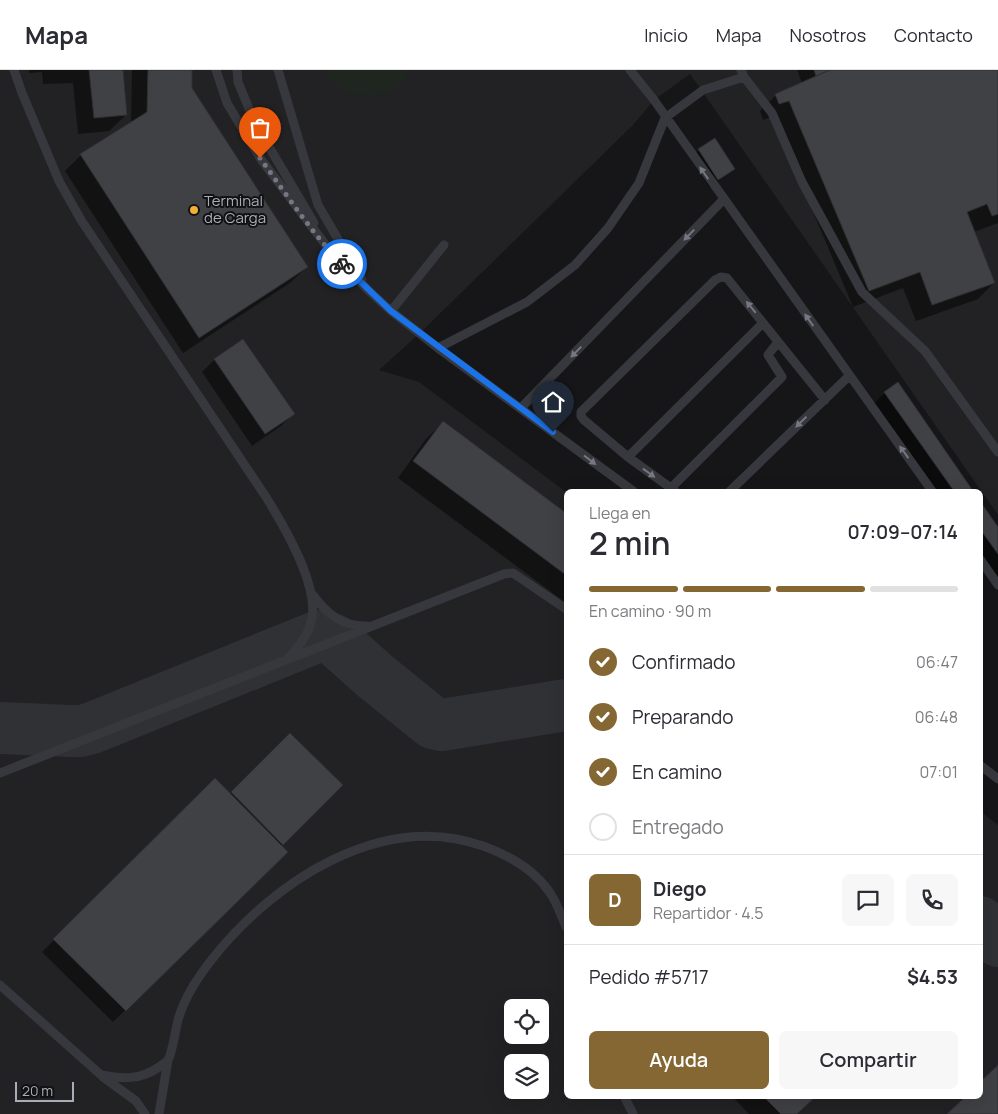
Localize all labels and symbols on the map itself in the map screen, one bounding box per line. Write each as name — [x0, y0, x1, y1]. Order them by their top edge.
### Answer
pin — [239, 107, 281, 158]
one-way arrow — [699, 166, 709, 180]
place label: Terminal de Carga — [204, 190, 266, 228]
marker: Terminal de Carga — [188, 204, 200, 216]
one-way arrow — [683, 229, 695, 241]
courier — [317, 239, 367, 289]
one-way arrow — [745, 301, 756, 314]
one-way arrow — [804, 313, 814, 327]
one-way arrow — [570, 345, 582, 357]
pin — [532, 381, 574, 432]
one-way arrow — [796, 416, 808, 428]
one-way arrow — [898, 446, 909, 459]
one-way arrow — [583, 454, 596, 465]
one-way arrow — [643, 467, 656, 477]
scale bar — [15, 1079, 74, 1102]

